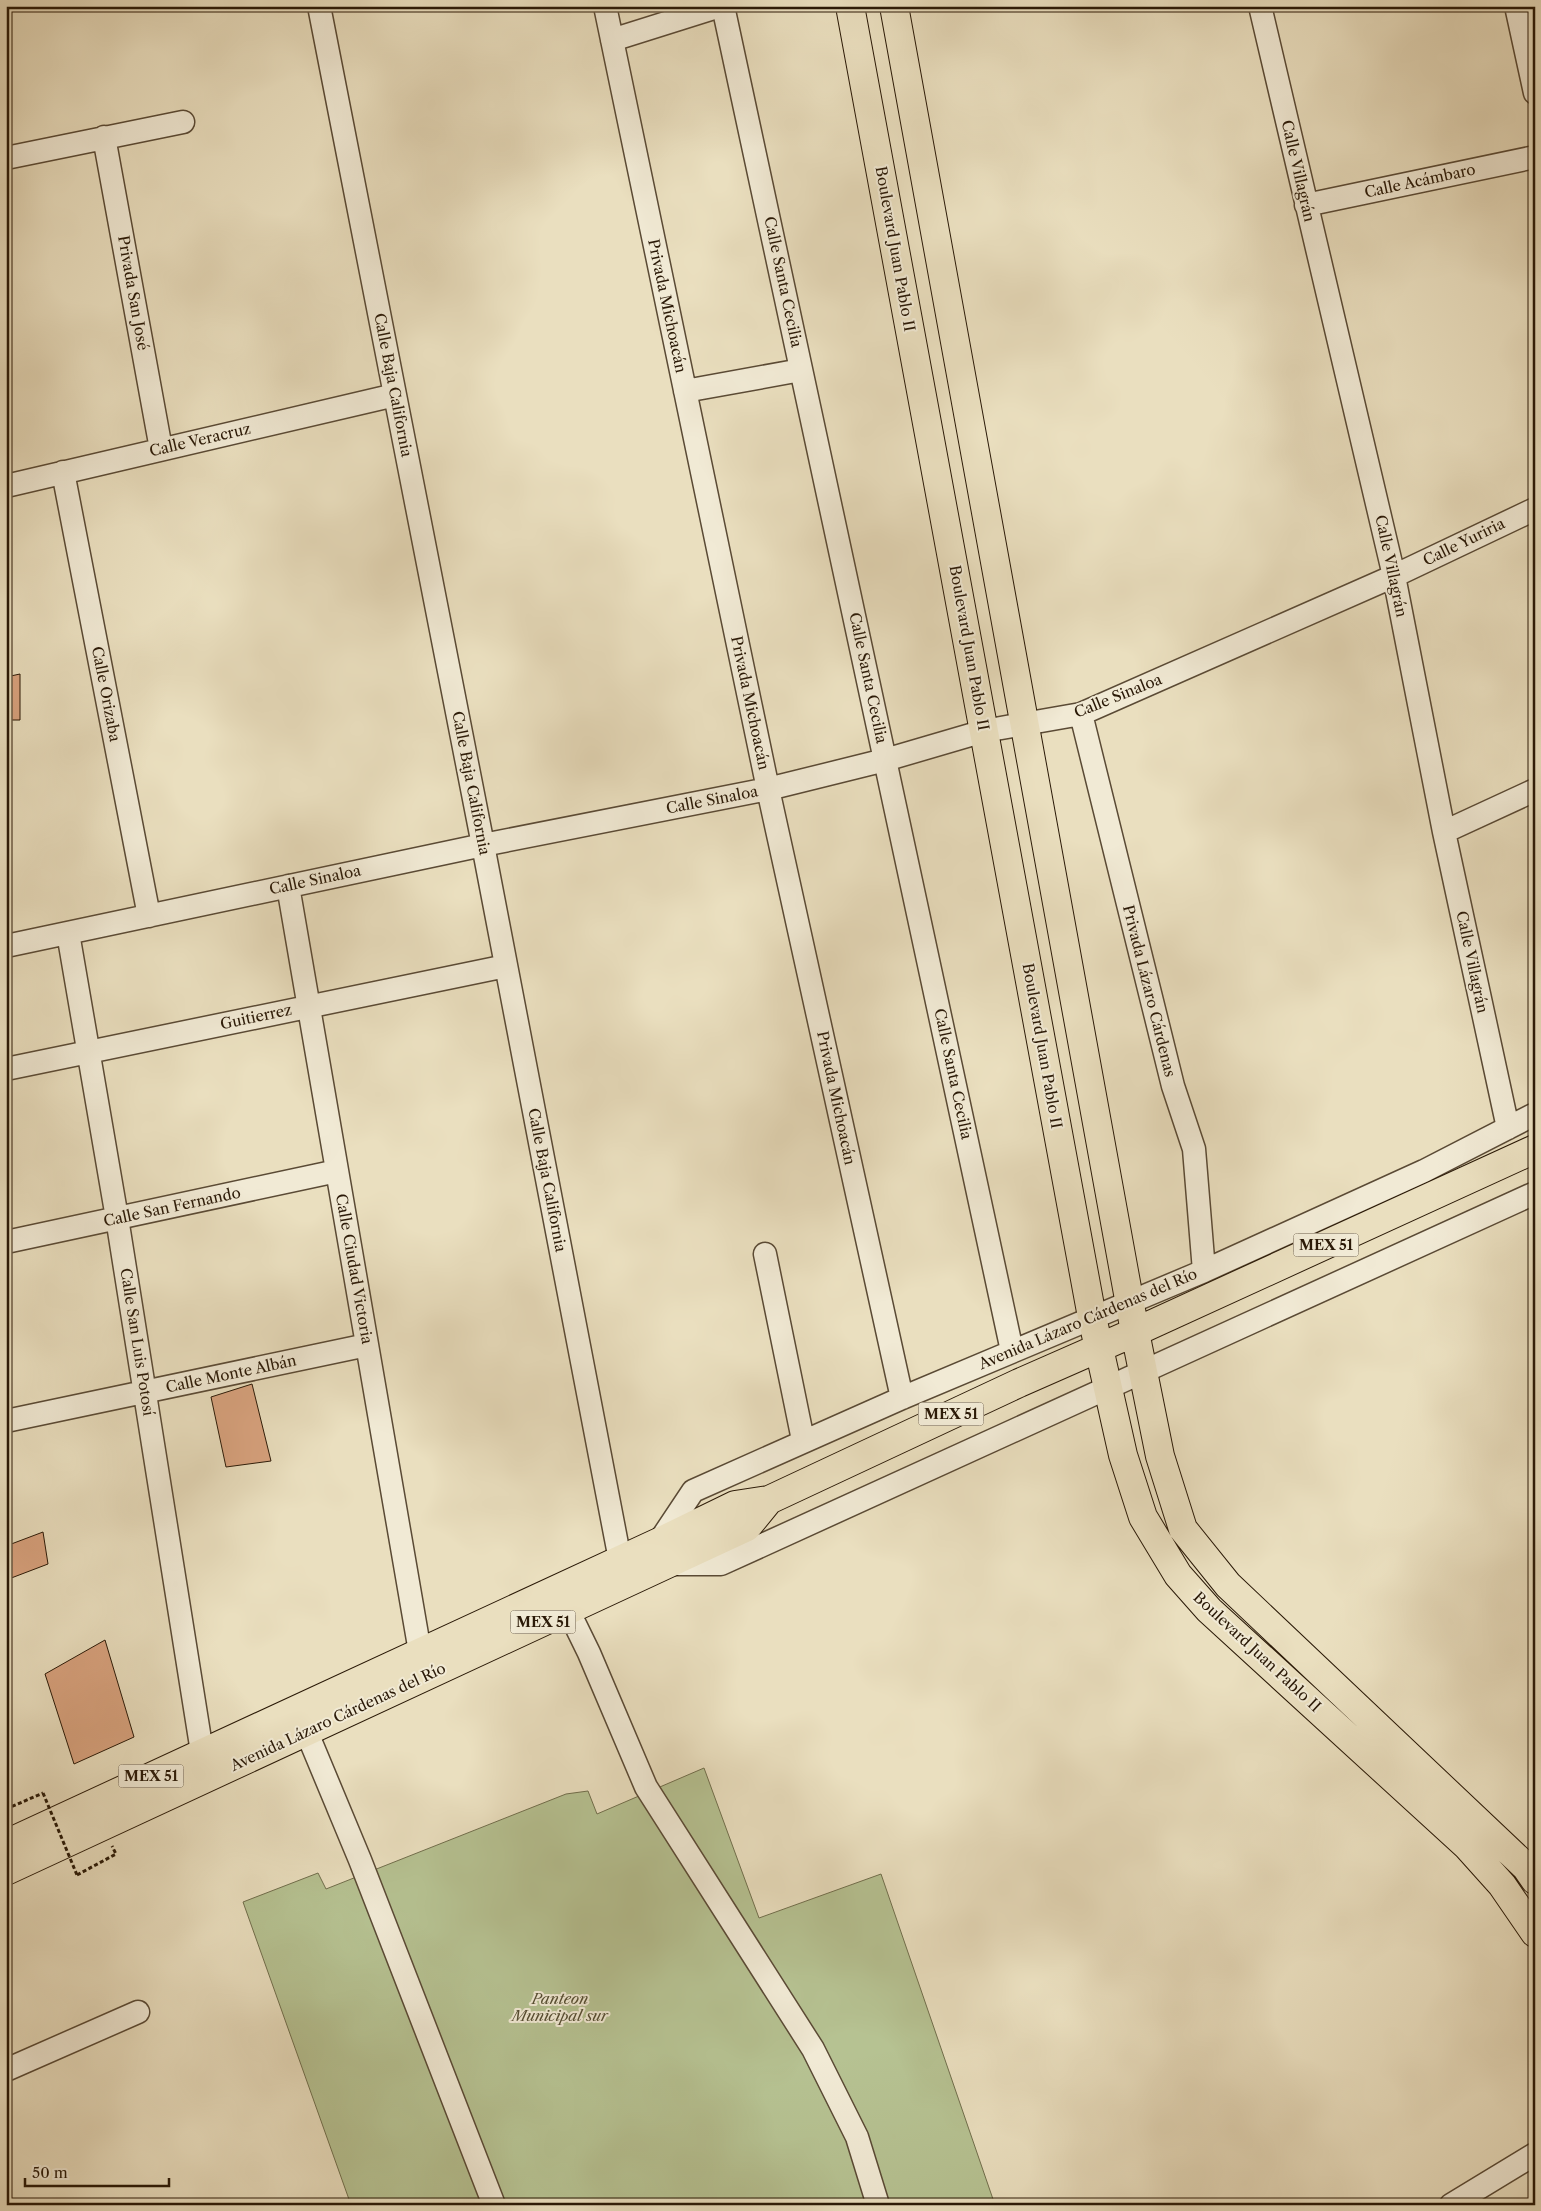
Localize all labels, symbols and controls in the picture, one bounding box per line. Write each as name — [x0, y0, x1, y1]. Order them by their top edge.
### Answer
street label: Calle Villagrán — [1278, 118, 1320, 224]
street label: Calle Acámbaro — [1363, 159, 1477, 202]
street label: Boulevard Juan Pablo II — [872, 165, 919, 333]
street label: Calle Santa Cecilia — [760, 215, 807, 349]
street label: Privada San José — [114, 234, 153, 352]
street label: Privada Michoacán — [644, 237, 691, 375]
street label: Calle Baja California — [370, 311, 417, 459]
street label: Calle Veracruz — [147, 419, 253, 460]
street label: Calle Villagrán — [1371, 513, 1412, 619]
street label: Calle Yuriria — [1420, 514, 1508, 570]
street label: Boulevard Juan Pablo II — [946, 564, 993, 732]
street label: Calle Santa Cecilia — [845, 611, 892, 745]
street label: Privada Michoacán — [727, 634, 774, 772]
street label: Calle Orizaba — [88, 645, 125, 743]
street label: Calle Sinaloa — [1071, 669, 1165, 722]
street label: Calle Baja California — [448, 709, 495, 857]
street label: Calle Sinaloa — [664, 781, 760, 818]
street label: Calle Sinaloa — [267, 861, 363, 898]
street label: Privada Lázaro Cárdenas — [1119, 903, 1180, 1079]
street label: Calle Villagrán — [1452, 909, 1493, 1015]
street label: Boulevard Juan Pablo II — [1019, 962, 1066, 1130]
street label: Guitierrez — [218, 1000, 294, 1033]
street label: Calle Santa Cecilia — [930, 1007, 977, 1141]
street label: Privada Michoacán — [813, 1029, 860, 1167]
street label: Calle Baja California — [524, 1106, 571, 1254]
street label: Calle San Fernando — [102, 1183, 242, 1230]
street label: Calle Ciudad Victoria — [332, 1192, 377, 1346]
road number: MEX 51 — [1294, 1234, 1358, 1256]
street label: Avenida Lázaro Cárdenas del Río — [975, 1264, 1200, 1374]
street label: Calle San Luis Potosí — [116, 1267, 159, 1418]
street label: Calle Monte Albán — [164, 1350, 299, 1397]
road number: MEX 51 — [918, 1402, 984, 1426]
street label: Boulevard Juan Pablo II — [1190, 1588, 1325, 1716]
road number: MEX 51 — [510, 1610, 576, 1634]
street label: Avenida Lázaro Cárdenas del Río — [226, 1658, 449, 1775]
road number: MEX 51 — [118, 1764, 184, 1788]
park label: Panteon Municipal sur — [510, 1989, 609, 2025]
scale bar — [25, 2156, 169, 2188]
text: 50 m — [32, 2163, 68, 2182]

